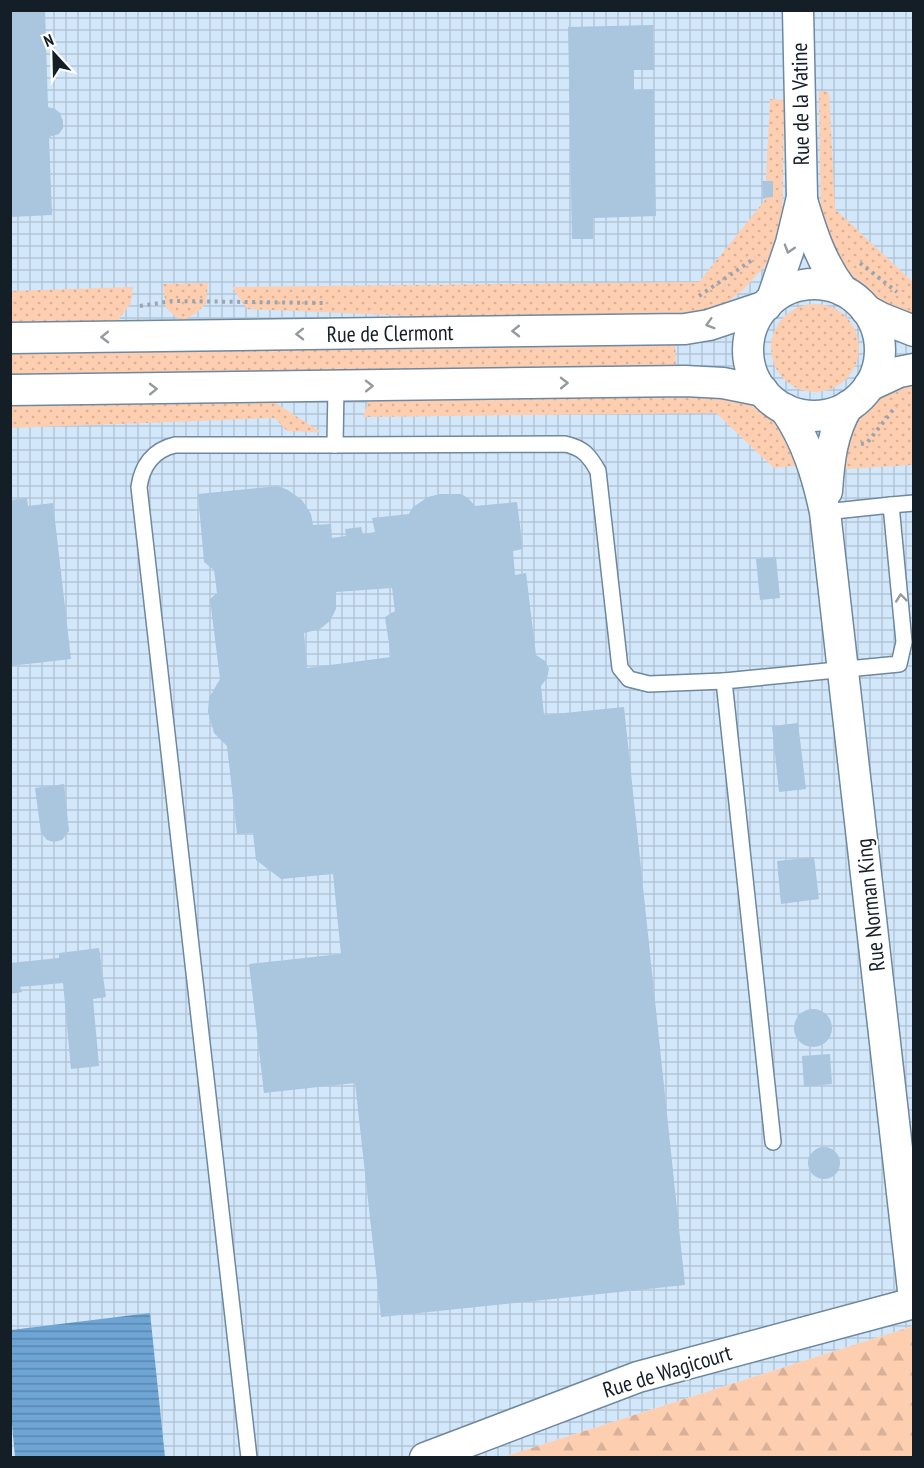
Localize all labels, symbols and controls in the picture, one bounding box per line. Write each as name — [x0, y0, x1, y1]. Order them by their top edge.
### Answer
north arrow — [24, 24, 84, 84]
text: N — [41, 29, 56, 51]
street label: Rue de la Vatine — [785, 42, 815, 166]
one-way arrow — [784, 243, 796, 254]
one-way arrow — [705, 317, 716, 329]
street label: Rue de Clermont — [326, 318, 454, 348]
one-way arrow — [511, 325, 520, 337]
one-way arrow — [295, 328, 304, 340]
one-way arrow — [100, 331, 109, 343]
one-way arrow — [559, 377, 568, 389]
one-way arrow — [364, 380, 373, 392]
one-way arrow — [148, 383, 157, 395]
one-way arrow — [895, 593, 908, 603]
street label: Rue Norman King — [849, 837, 891, 973]
street label: Rue de Wagicourt — [599, 1338, 735, 1404]

